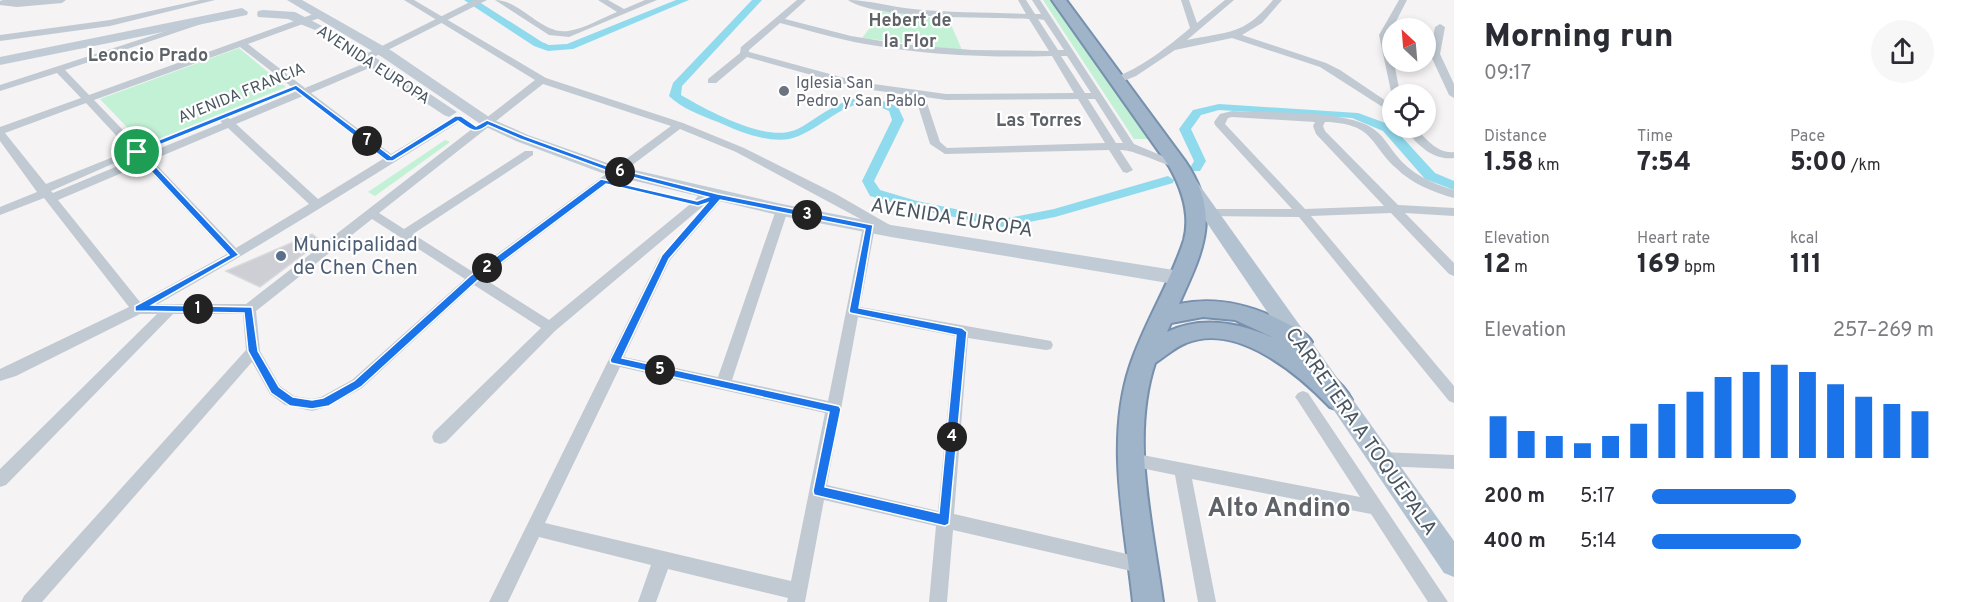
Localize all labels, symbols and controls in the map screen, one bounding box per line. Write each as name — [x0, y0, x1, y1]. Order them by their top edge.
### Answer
district label: Hebert de la Flor — [868, 10, 952, 54]
text: Morning run — [1484, 17, 1674, 59]
north arrow — [1382, 18, 1436, 72]
map controls — [1382, 18, 1436, 138]
button: share — [1871, 20, 1934, 83]
street label: AVENIDA EUROPA — [312, 22, 433, 110]
district label: Leoncio Prado — [88, 45, 208, 68]
street label: AVENIDA FRANCIA — [175, 59, 308, 128]
text: 09:17 — [1484, 61, 1531, 87]
place label: Iglesia San Pedro y San Pablo — [796, 74, 926, 112]
marker: Iglesia San Pedro y San Pablo — [777, 84, 791, 98]
button: locate — [1382, 84, 1436, 138]
district label: Las Torres — [996, 110, 1082, 133]
pin — [111, 126, 162, 177]
pin: 7 — [352, 126, 382, 156]
text: Distance — [1484, 127, 1547, 147]
text: Time — [1637, 127, 1673, 147]
text: Pace — [1790, 127, 1825, 147]
text: 7 — [363, 131, 371, 151]
icon: arrive — [120, 135, 153, 168]
text: 1.58 — [1484, 147, 1534, 180]
text: 7:54 — [1637, 147, 1691, 180]
text: 5:00 — [1790, 147, 1847, 180]
text: km — [1534, 156, 1560, 176]
text: /km — [1847, 156, 1881, 176]
pin: 6 — [605, 157, 635, 187]
text: 6 — [615, 162, 625, 182]
street label: AVENIDA EUROPA — [869, 193, 1035, 245]
pin: 3 — [792, 200, 822, 230]
text: 3 — [802, 205, 812, 225]
text: Elevation — [1484, 229, 1550, 249]
text: Heart rate — [1637, 229, 1710, 249]
text: kcal — [1790, 229, 1818, 249]
place label: Municipalidad de Chen Chen — [293, 233, 418, 282]
marker: Municipalidad de Chen Chen — [274, 249, 288, 263]
text: 12 — [1484, 249, 1511, 282]
text: 169 — [1637, 249, 1680, 282]
text: 111 — [1790, 249, 1822, 282]
pin: 2 — [472, 253, 502, 283]
text: 2 — [482, 258, 492, 278]
text: m — [1511, 258, 1528, 278]
text: bpm — [1680, 258, 1715, 278]
pin: 1 — [183, 294, 213, 324]
text: 1 — [195, 299, 201, 319]
text: Elevation — [1484, 318, 1566, 344]
text: 257–269 m — [1833, 318, 1934, 344]
street label: CARRETERA A TOQUEPALA — [1278, 323, 1442, 541]
pin: 5 — [645, 355, 675, 385]
text: 5 — [655, 360, 665, 380]
pin: 4 — [937, 422, 967, 452]
text: 4 — [947, 427, 957, 447]
text: 200 m — [1484, 484, 1545, 510]
text: 5:17 — [1580, 484, 1615, 510]
district label: Alto Andino — [1207, 493, 1351, 526]
text: 400 m — [1484, 529, 1546, 555]
text: 5:14 — [1580, 529, 1616, 555]

